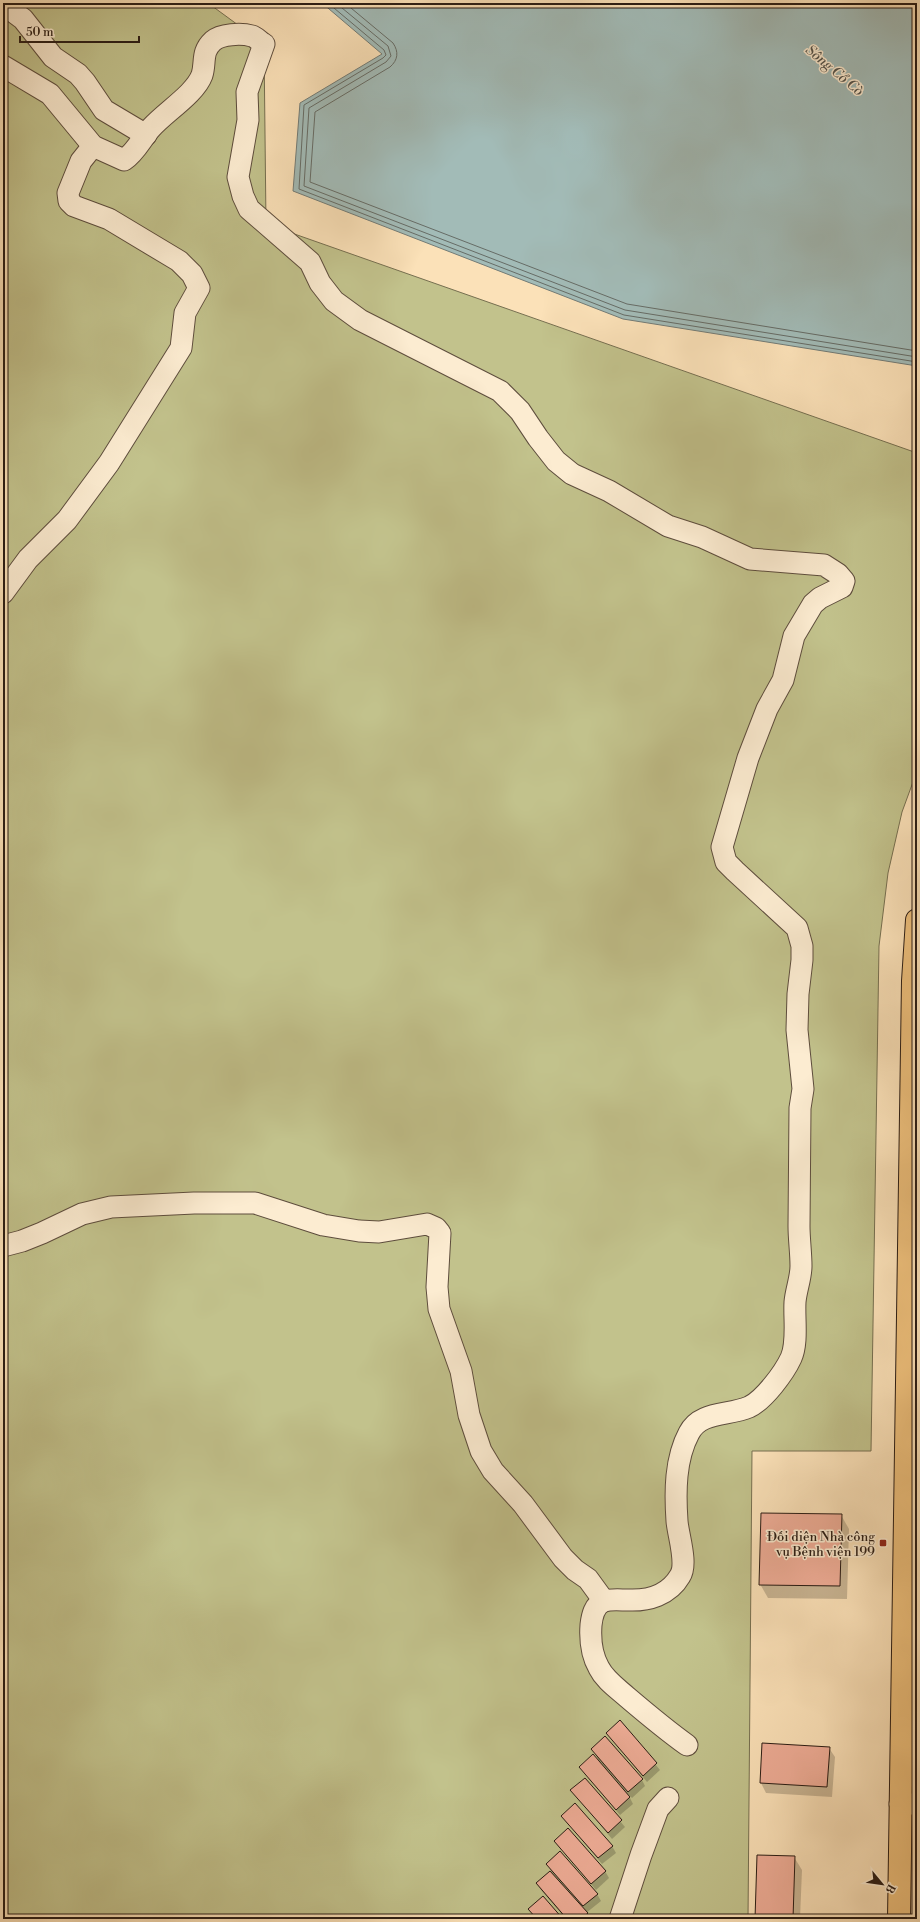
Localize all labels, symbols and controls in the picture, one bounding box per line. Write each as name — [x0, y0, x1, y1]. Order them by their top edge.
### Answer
scale bar — [20, 18, 139, 44]
text: 50 m — [26, 25, 54, 40]
water label: Sông Cổ Cò — [802, 41, 867, 100]
place label: Đối diện Nhà công vụ Bệnh viện 199 — [767, 1529, 875, 1560]
marker: Đối diện Nhà công vụ Bệnh viện 199 — [878, 1538, 888, 1548]
north arrow — [862, 1864, 902, 1904]
text: B — [882, 1881, 898, 1895]

